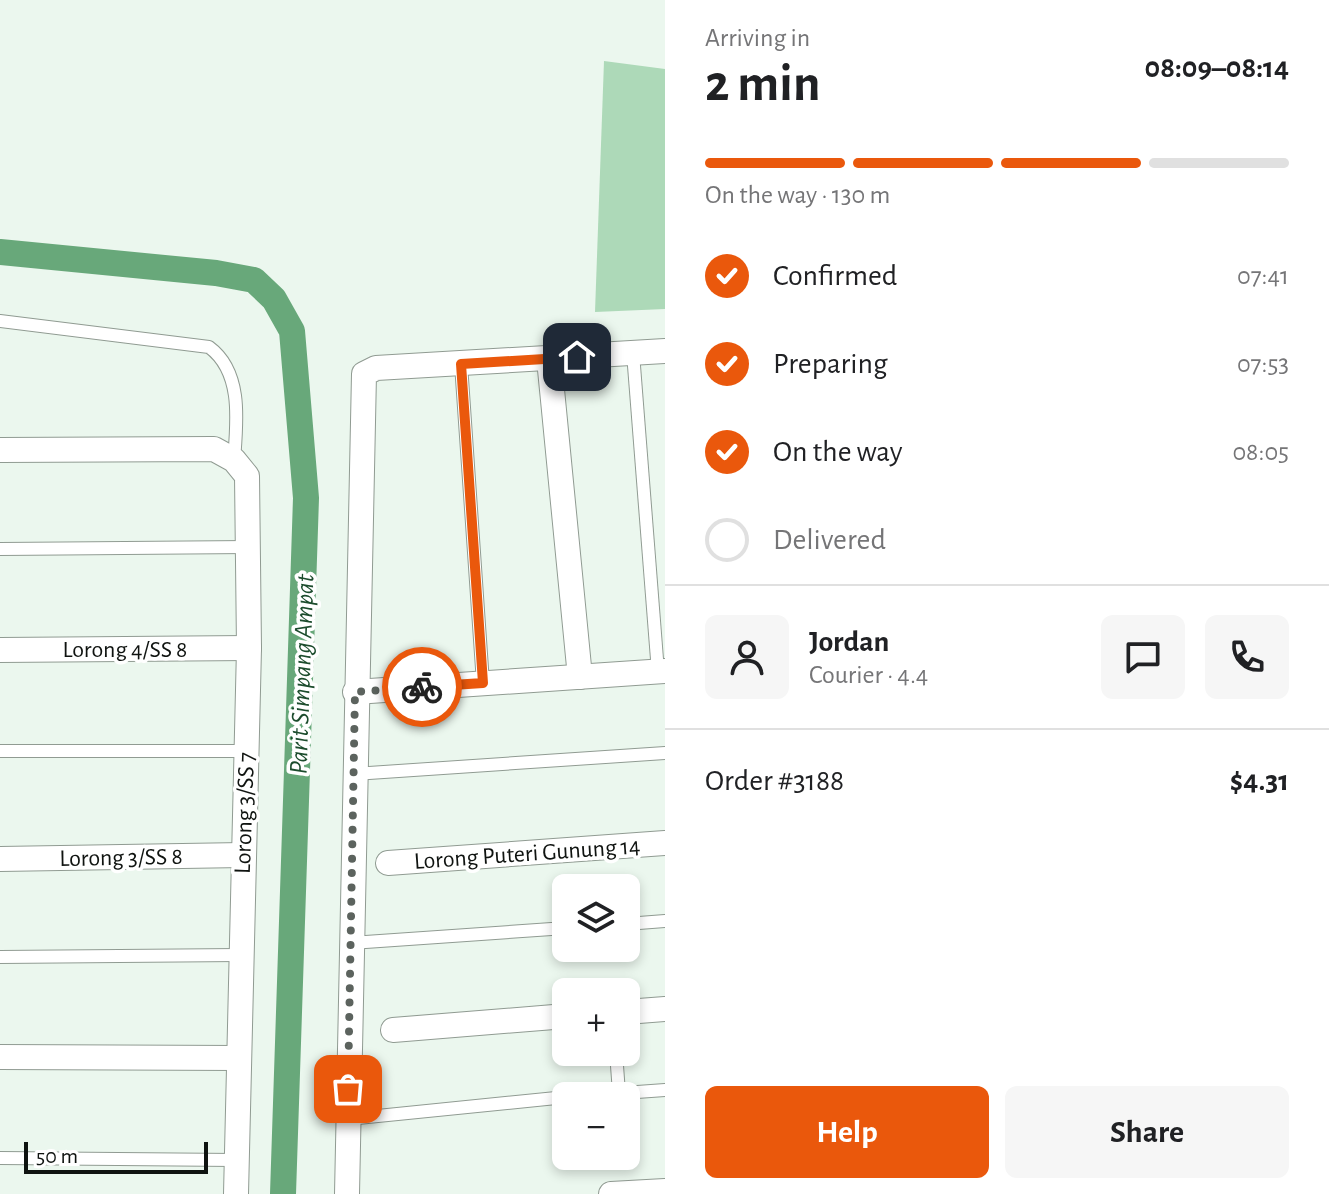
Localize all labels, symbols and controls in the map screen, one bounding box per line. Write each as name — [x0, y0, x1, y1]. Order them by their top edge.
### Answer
text: Arriving in — [705, 25, 810, 51]
text: 08:09–08:14 — [1145, 53, 1289, 83]
text: 2 min — [705, 58, 820, 110]
text: On the way · 130 m — [705, 182, 890, 208]
icon: check — [705, 254, 749, 298]
text: Confirmed — [773, 261, 897, 291]
text: 07:41 — [1237, 263, 1289, 289]
pin — [543, 323, 611, 391]
icon: home — [555, 335, 599, 379]
icon: check — [705, 342, 749, 386]
text: Preparing — [773, 349, 888, 379]
text: 07:53 — [1237, 351, 1289, 377]
icon: check — [705, 430, 749, 474]
text: On the way — [773, 437, 902, 467]
text: 08:05 — [1232, 439, 1289, 465]
text: Delivered — [773, 525, 886, 555]
water label: Parit Simpang Ampat — [286, 573, 319, 775]
button: person — [705, 615, 789, 699]
button: chat — [1101, 615, 1185, 699]
button: phone — [1205, 615, 1289, 699]
text: Jordan — [809, 627, 889, 657]
street label: Lorong 4/SS 8 — [63, 638, 187, 662]
courier — [382, 647, 462, 727]
text: Courier · 4.4 — [809, 662, 928, 688]
icon: bike — [400, 665, 444, 709]
street label: Lorong 3/SS 7 — [231, 752, 259, 874]
text: Order #3188 — [705, 766, 844, 796]
text: $4.31 — [1230, 766, 1289, 796]
street label: Lorong Puteri Gunung 14 — [413, 834, 641, 874]
street label: Lorong 3/SS 8 — [59, 845, 183, 871]
map controls — [552, 874, 640, 1170]
button: layers — [552, 874, 640, 962]
button: + — [552, 978, 640, 1066]
pin — [314, 1055, 382, 1123]
icon: bag — [326, 1067, 370, 1111]
button: − — [552, 1082, 640, 1170]
button: Help — [705, 1086, 989, 1178]
button: Share — [1005, 1086, 1289, 1178]
scale bar — [24, 1138, 208, 1174]
text: 50 m — [36, 1145, 78, 1167]

